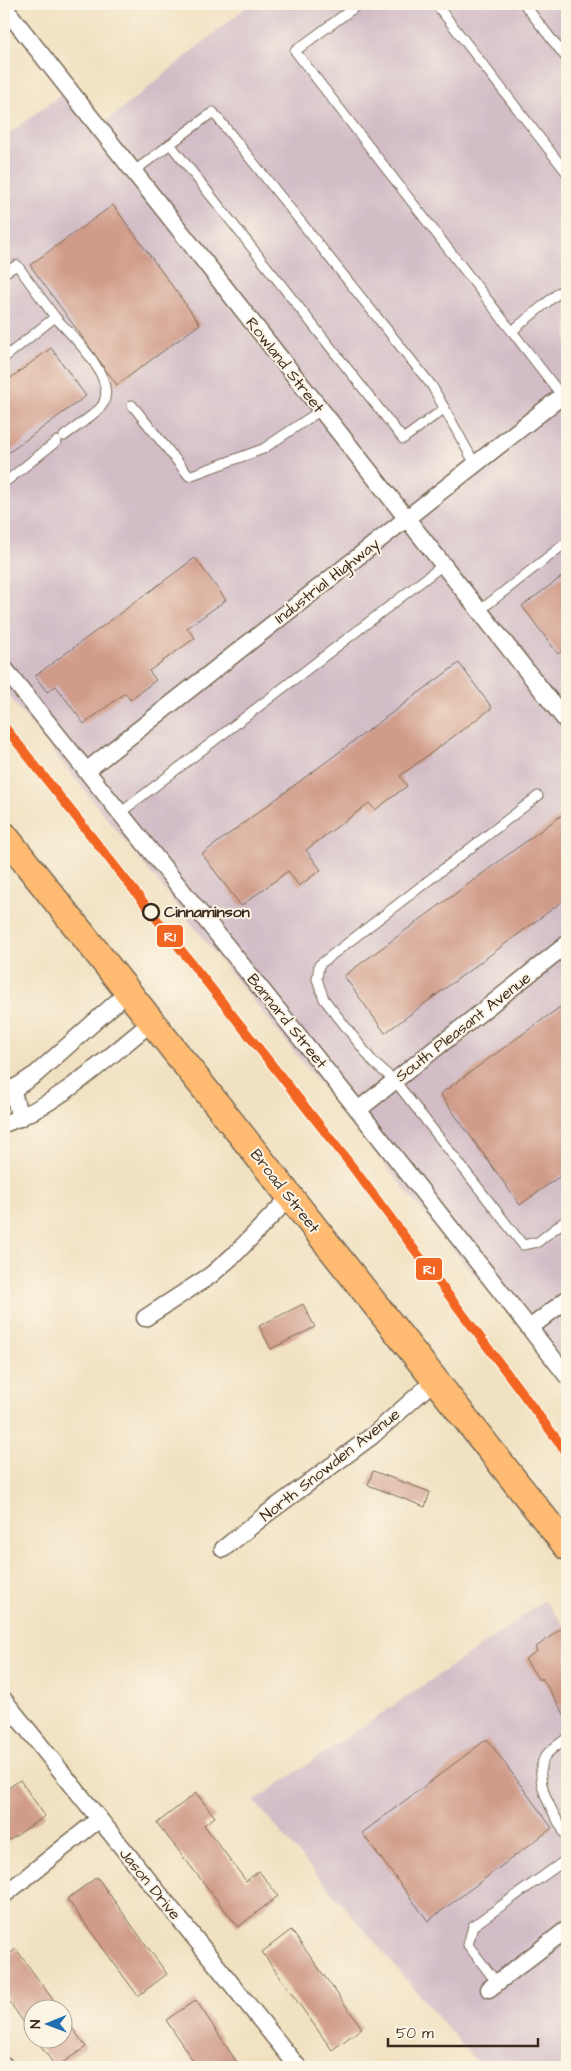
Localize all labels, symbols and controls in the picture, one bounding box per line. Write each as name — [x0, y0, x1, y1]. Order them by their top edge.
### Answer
street label: Rowland Street — [241, 313, 330, 418]
street label: Industrial Highway — [270, 533, 385, 630]
place label: Cinnaminson — [164, 901, 250, 923]
marker: Cinnaminson — [142, 903, 160, 921]
line badge: R1 — [156, 924, 184, 948]
text: R1 — [164, 927, 176, 947]
street label: South Pleasant Avenue — [391, 967, 536, 1087]
street label: Bannard Street — [242, 969, 333, 1074]
street label: Broad Street — [245, 1144, 325, 1238]
line badge: R1 — [415, 1257, 443, 1281]
text: R1 — [423, 1260, 435, 1280]
street label: North Snowden Avenue — [255, 1403, 405, 1527]
street label: Jason Drive — [114, 1843, 186, 1925]
north arrow — [22, 1998, 72, 2048]
scale bar — [388, 2016, 538, 2048]
text: N — [26, 2019, 46, 2029]
text: 50 m — [396, 2023, 434, 2044]

